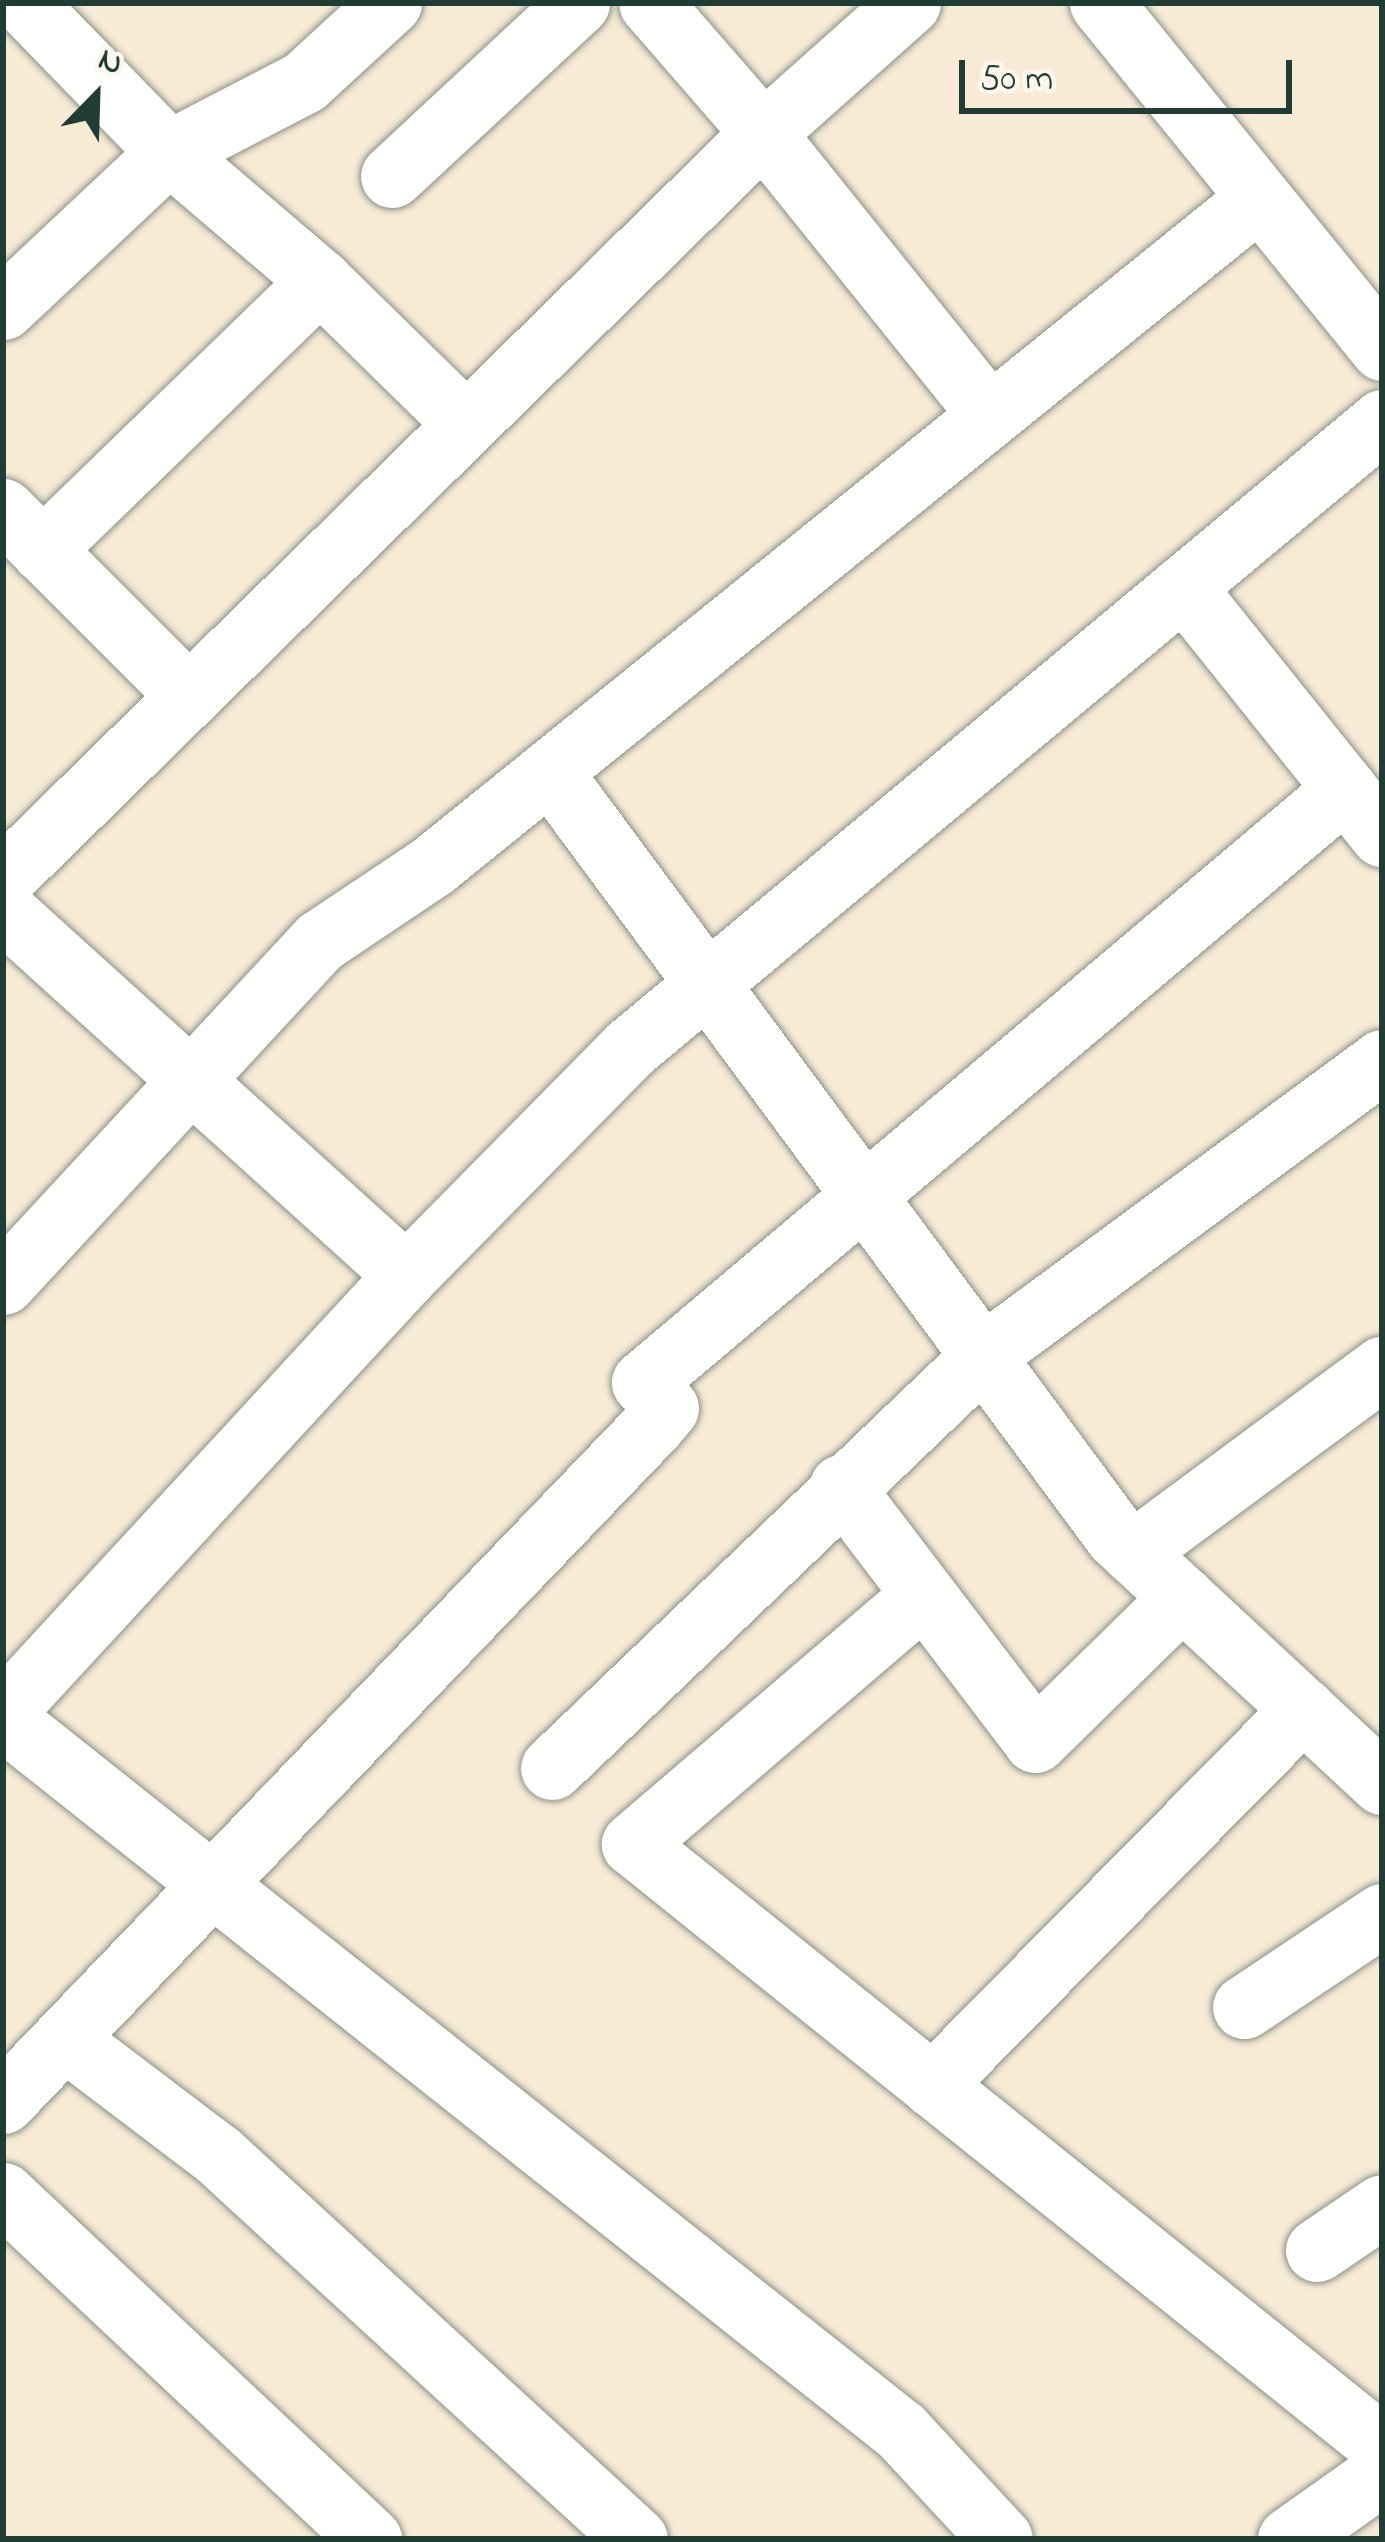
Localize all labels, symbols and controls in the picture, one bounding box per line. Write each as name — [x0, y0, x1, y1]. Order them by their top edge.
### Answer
north arrow — [36, 36, 156, 156]
text: N — [90, 36, 130, 89]
scale bar — [965, 36, 1298, 110]
text: 50 m — [980, 54, 1053, 107]

